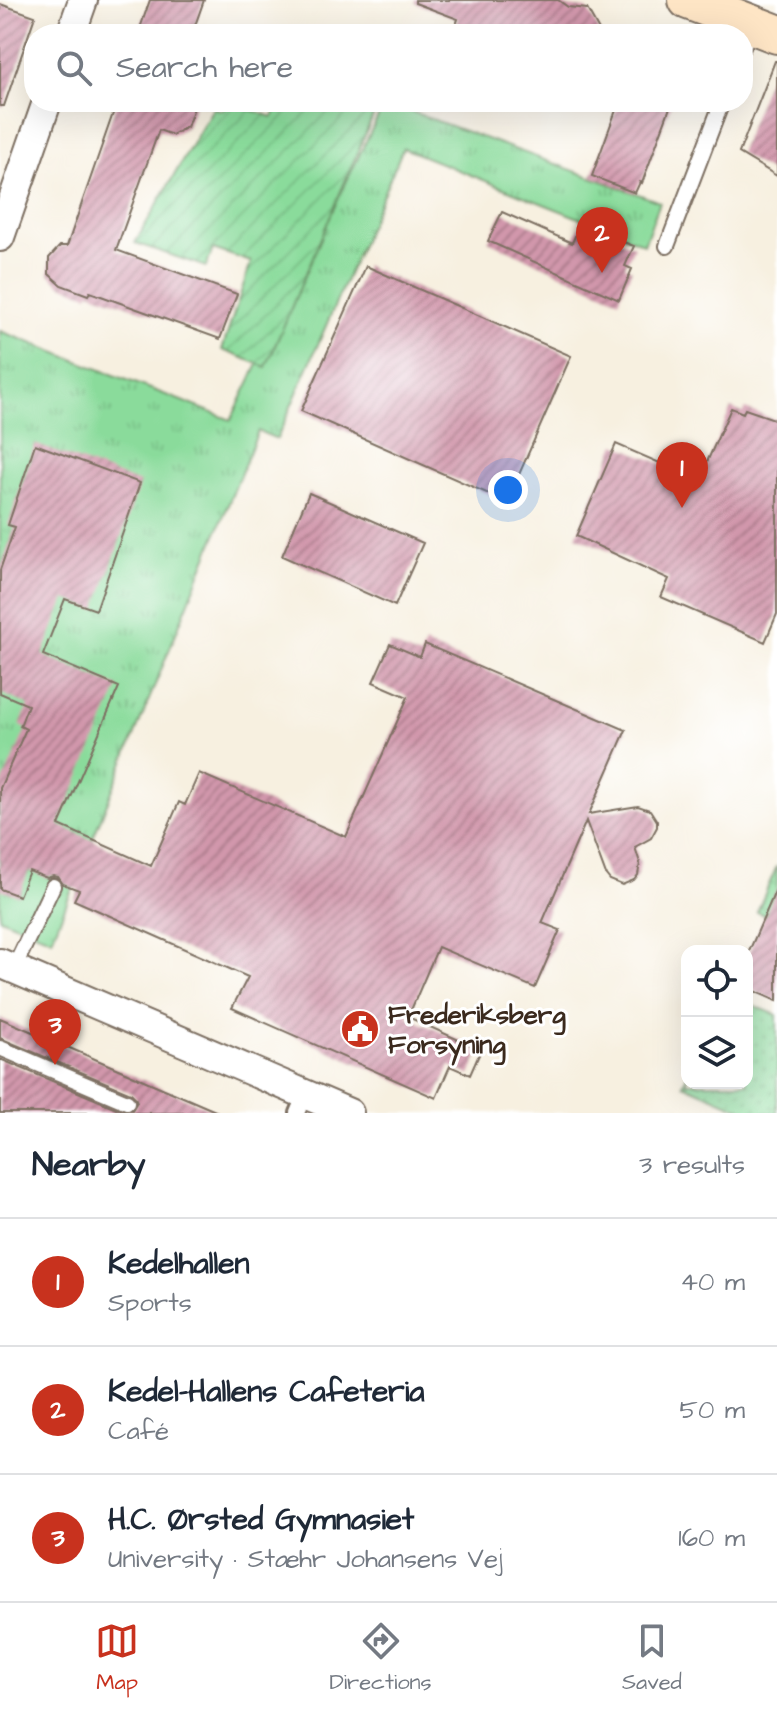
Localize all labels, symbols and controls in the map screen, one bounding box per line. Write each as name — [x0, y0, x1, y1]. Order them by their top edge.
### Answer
search box — [24, 24, 753, 112]
icon: search — [52, 46, 96, 90]
text: Search here — [116, 47, 293, 89]
pin: 2 — [576, 207, 628, 273]
pin: 1 — [656, 442, 708, 508]
your location — [488, 470, 528, 510]
map controls — [681, 945, 753, 1089]
button: locate — [681, 945, 753, 1017]
place label: Frederiksberg Forsyning — [388, 997, 566, 1066]
pin: 3 — [29, 999, 81, 1065]
public building icon: Frederiksberg Forsyning — [339, 1008, 381, 1050]
button: layers — [681, 1017, 753, 1089]
text: Nearby — [32, 1141, 146, 1189]
text: 3 results — [639, 1147, 745, 1183]
text: Kedelhallen — [108, 1243, 250, 1285]
text: 1 — [56, 1264, 60, 1300]
text: 40 m — [680, 1264, 745, 1300]
text: Sports — [108, 1285, 192, 1321]
text: Kedel-Hallens Cafeteria — [108, 1371, 424, 1413]
text: 2 — [51, 1392, 65, 1428]
text: 50 m — [680, 1392, 745, 1428]
text: Café — [108, 1413, 169, 1449]
text: H.C. Ørsted Gymnasiet — [108, 1499, 414, 1541]
text: 3 — [51, 1520, 65, 1556]
text: 160 m — [678, 1520, 745, 1556]
text: University · Stæhr Johansens Vej — [108, 1541, 503, 1577]
tab: Map — [95, 1619, 139, 1698]
tab: Directions — [329, 1619, 432, 1698]
tab: Saved — [622, 1619, 682, 1698]

